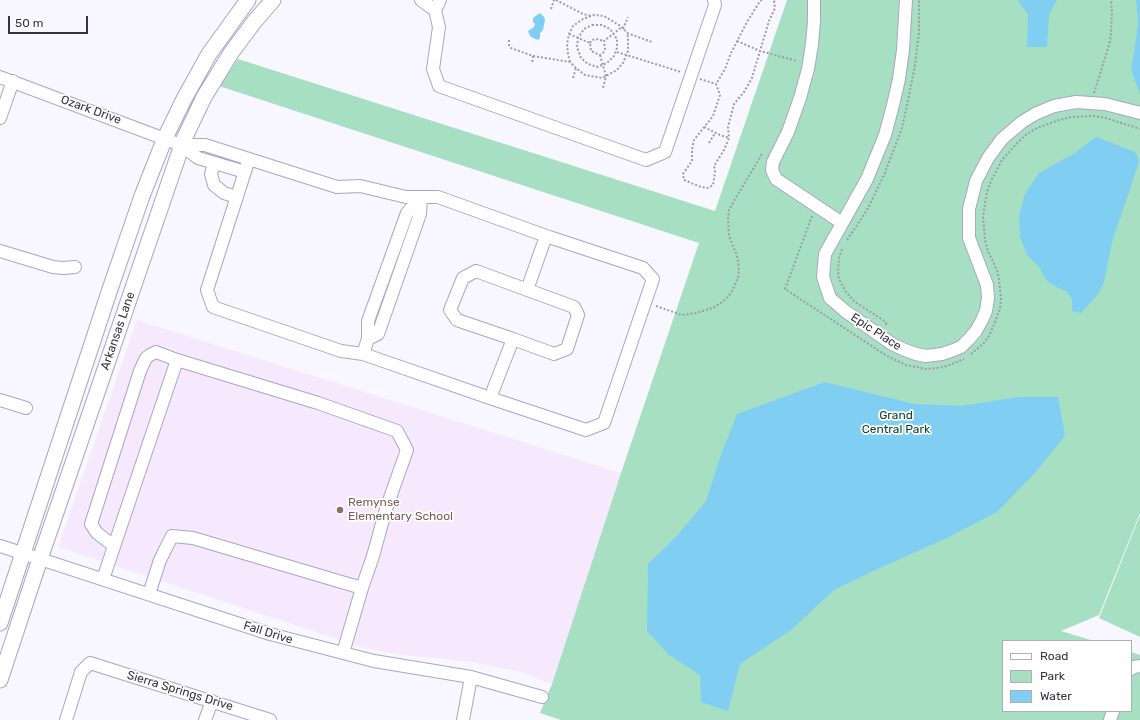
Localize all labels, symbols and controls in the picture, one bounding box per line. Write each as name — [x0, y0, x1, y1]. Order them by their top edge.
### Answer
scale bar — [10, 8, 90, 34]
text: 50 m — [15, 16, 43, 30]
street label: Ozark Drive — [59, 92, 123, 128]
street label: Arkansas Lane — [98, 290, 138, 372]
street label: Epic Place — [848, 310, 904, 354]
park label: Grand Central Park — [862, 409, 930, 437]
place label: Remynse Elementary School — [348, 496, 453, 524]
marker: Remynse Elementary School — [335, 505, 345, 515]
street label: Fall Drive — [242, 619, 294, 647]
legend — [1002, 640, 1132, 712]
text: Road — [1040, 649, 1068, 663]
street label: Sierra Springs Drive — [125, 668, 235, 714]
text: Park — [1040, 669, 1065, 683]
text: Water — [1040, 689, 1072, 703]

